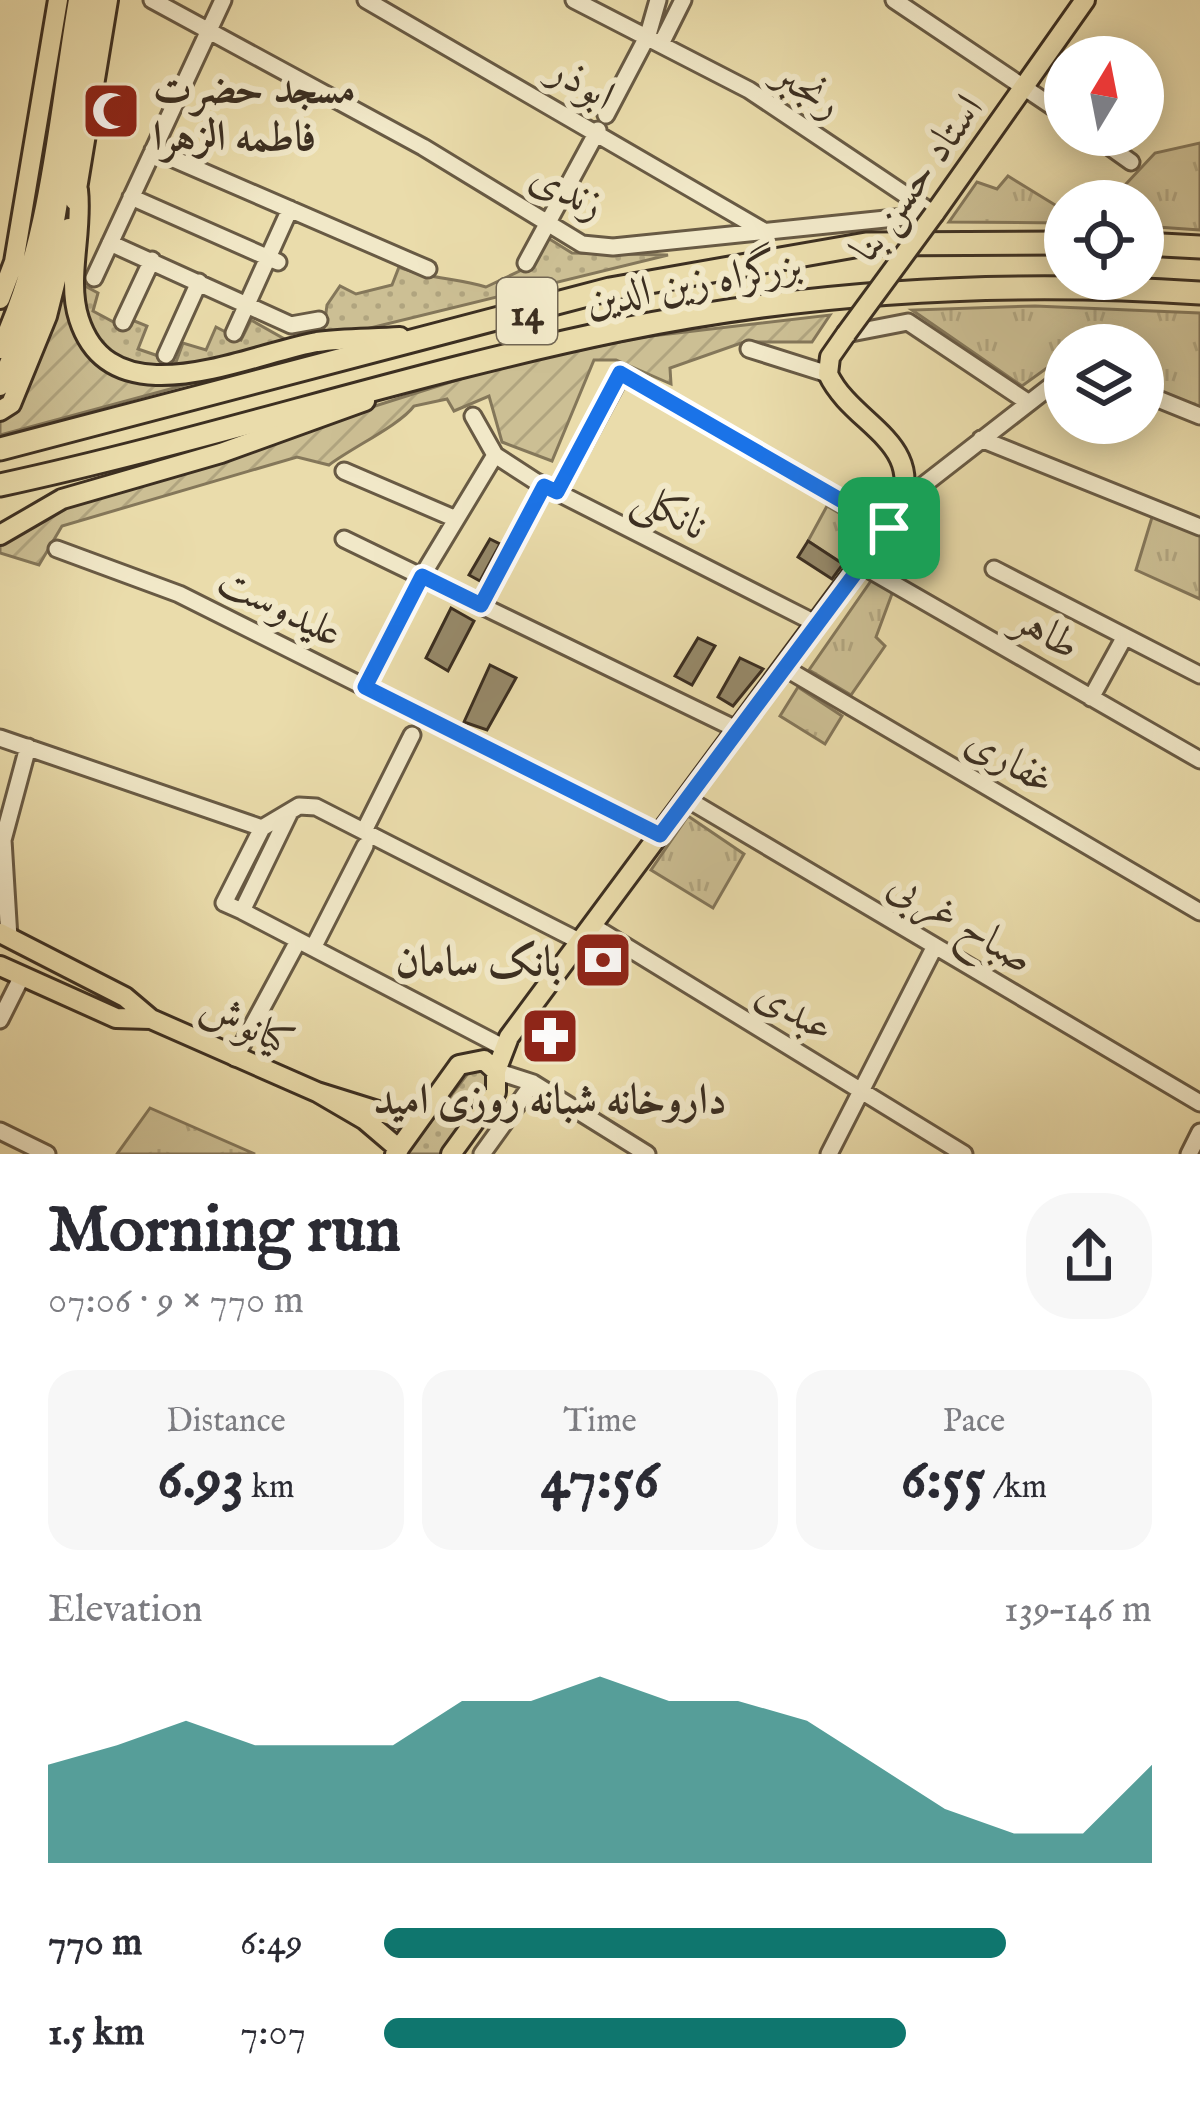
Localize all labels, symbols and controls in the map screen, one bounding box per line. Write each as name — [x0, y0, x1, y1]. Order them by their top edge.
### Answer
north arrow — [1044, 36, 1164, 156]
map controls — [1044, 36, 1164, 444]
street label: ابوذر — [535, 42, 624, 124]
street label: رنجبر — [760, 46, 851, 131]
place label: مسجد حضرت فاطمه الزهرا — [153, 64, 356, 165]
mosque icon: مسجد حضرت فاطمه الزهرا — [80, 80, 142, 142]
street label: استاد حسن بنا — [839, 85, 996, 273]
street label: زندی — [520, 151, 612, 233]
button: locate — [1044, 180, 1164, 300]
street label: بزرگراه زین الدین — [581, 236, 806, 329]
road number: 14 — [497, 278, 557, 344]
button: layers — [1044, 324, 1164, 444]
street label: نانکلی — [623, 472, 715, 555]
pin — [838, 477, 940, 579]
icon: arrive — [856, 495, 922, 561]
street label: علیدوست — [208, 555, 351, 661]
street label: طاهر — [1001, 592, 1088, 674]
street label: غفاری — [955, 715, 1063, 809]
street label: صباح غربی — [874, 859, 1043, 993]
bank icon: بانک سامان — [572, 929, 634, 991]
place label: بانک سامان — [395, 937, 561, 990]
street label: عبدی — [745, 968, 843, 1056]
street label: کیانوش — [191, 982, 302, 1070]
pharmacy icon: داروخانه شبانه روزی امید — [519, 1005, 581, 1067]
place label: داروخانه شبانه روزی امید — [373, 1075, 727, 1128]
text: Morning run — [48, 1190, 401, 1274]
button: share — [1026, 1193, 1152, 1319]
text: 07:06 · 9 × 770 m — [48, 1277, 304, 1326]
text: Distance — [166, 1401, 286, 1443]
text: Time — [563, 1401, 637, 1443]
text: Pace — [943, 1401, 1005, 1443]
text: 6.93 — [157, 1443, 244, 1519]
text: 47:56 — [541, 1443, 659, 1519]
text: 6:55 — [901, 1443, 986, 1519]
text: km — [244, 1467, 295, 1509]
text: /km — [986, 1467, 1047, 1509]
text: Elevation — [48, 1586, 203, 1635]
text: 139–146 m — [1004, 1586, 1152, 1635]
text: 770 m — [48, 1919, 142, 1968]
text: 6:49 — [240, 1919, 303, 1968]
text: 1.5 km — [48, 2009, 145, 2058]
text: 7:07 — [240, 2009, 306, 2058]

